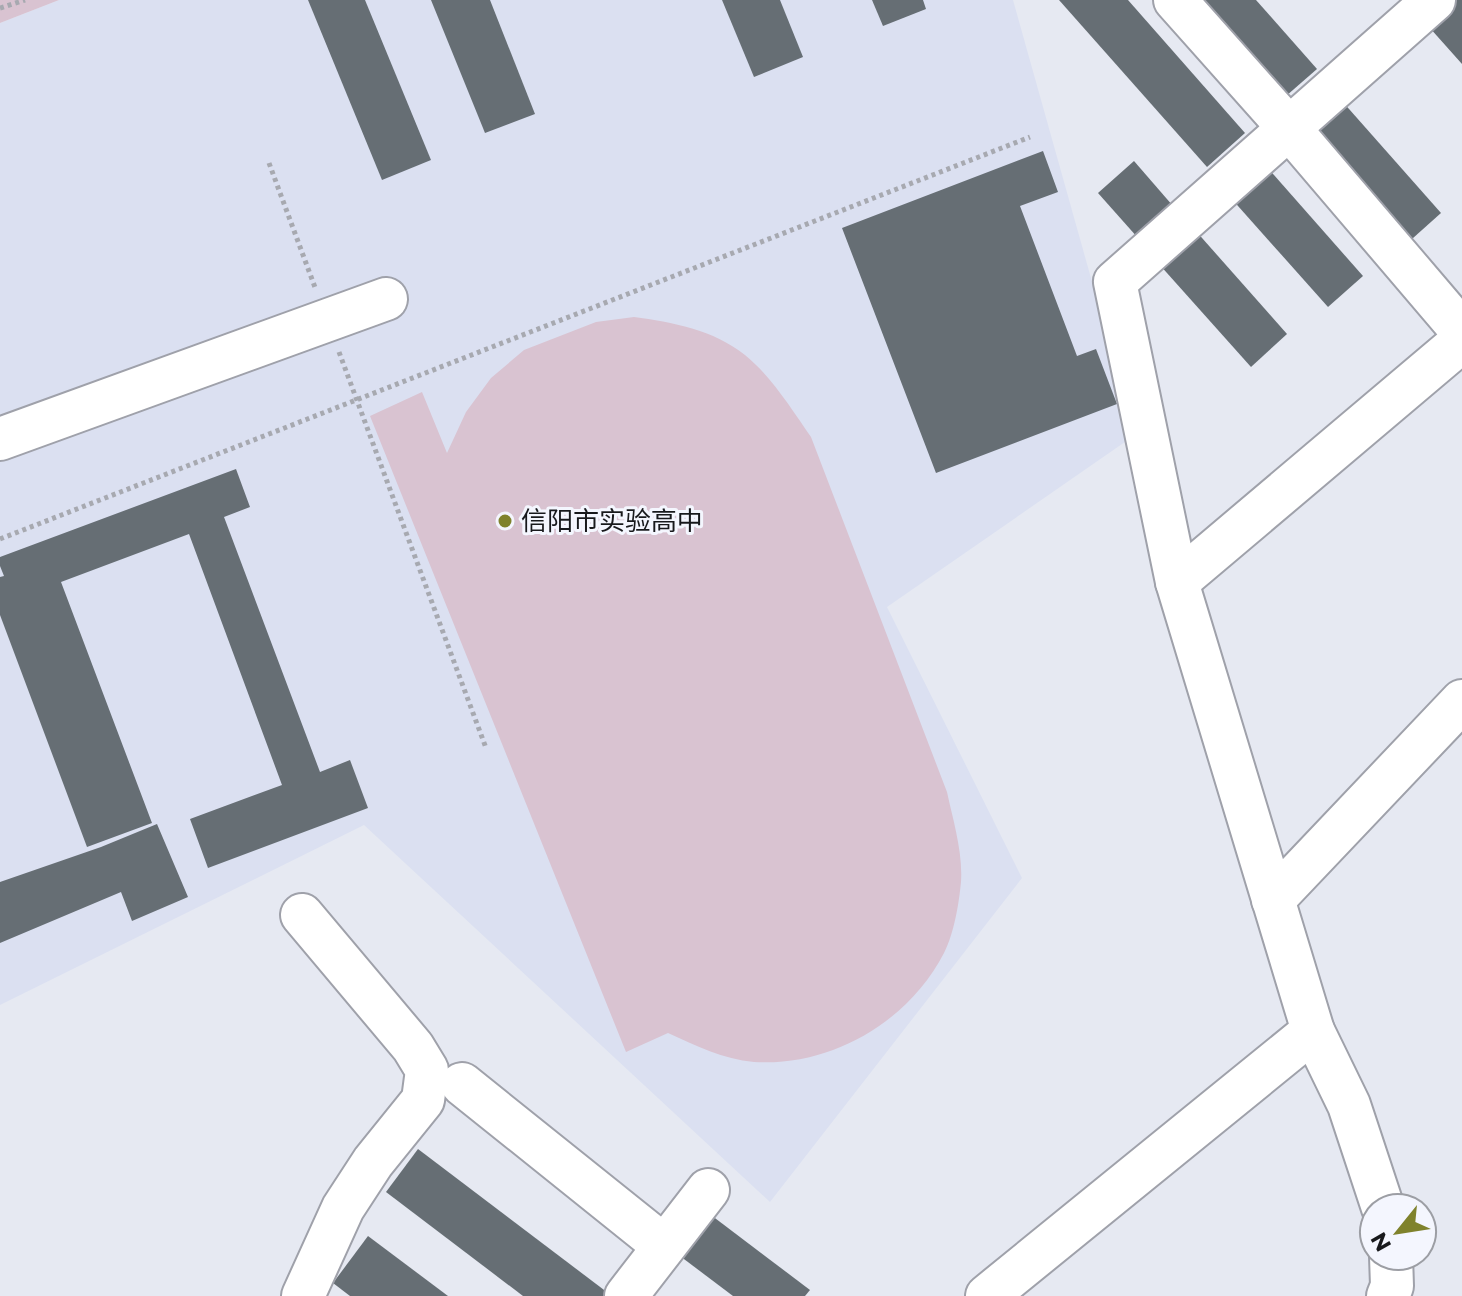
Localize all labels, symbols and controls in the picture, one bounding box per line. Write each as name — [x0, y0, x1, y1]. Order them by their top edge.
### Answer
place label: 信阳市实验高中 — [521, 505, 703, 537]
marker: 信阳市实验高中 — [496, 512, 514, 530]
north arrow — [1358, 1192, 1438, 1272]
text: N — [1365, 1227, 1397, 1256]

